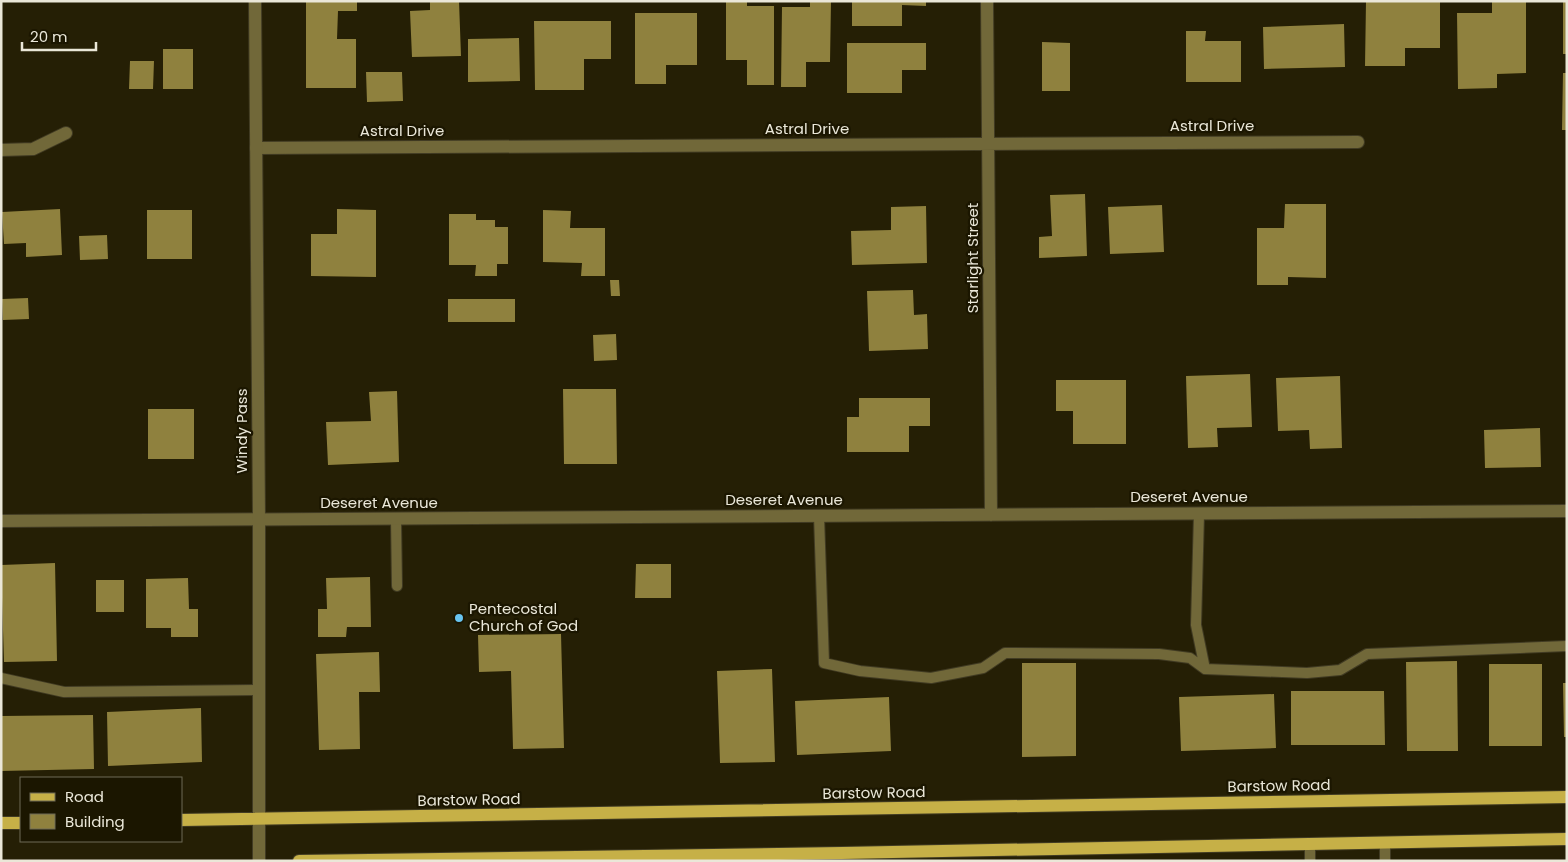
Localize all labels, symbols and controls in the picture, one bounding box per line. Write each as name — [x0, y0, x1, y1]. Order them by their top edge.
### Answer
scale bar — [22, 20, 96, 52]
text: 20 m — [30, 26, 68, 47]
street label: Astral Drive — [1170, 115, 1254, 136]
street label: Astral Drive — [765, 118, 849, 139]
street label: Astral Drive — [360, 120, 444, 141]
street label: Starlight Street — [962, 203, 983, 313]
street label: Windy Pass — [231, 388, 252, 474]
street label: Deseret Avenue — [1130, 486, 1248, 507]
street label: Deseret Avenue — [725, 489, 843, 510]
street label: Deseret Avenue — [320, 492, 438, 513]
place label: Pentecostal Church of God — [469, 598, 578, 636]
marker: Pentecostal Church of God — [453, 612, 465, 624]
street label: Barstow Road — [1227, 774, 1331, 797]
legend — [20, 777, 182, 842]
street label: Barstow Road — [822, 781, 926, 804]
text: Road — [65, 786, 104, 807]
street label: Barstow Road — [417, 788, 521, 811]
text: Building — [65, 811, 125, 832]

